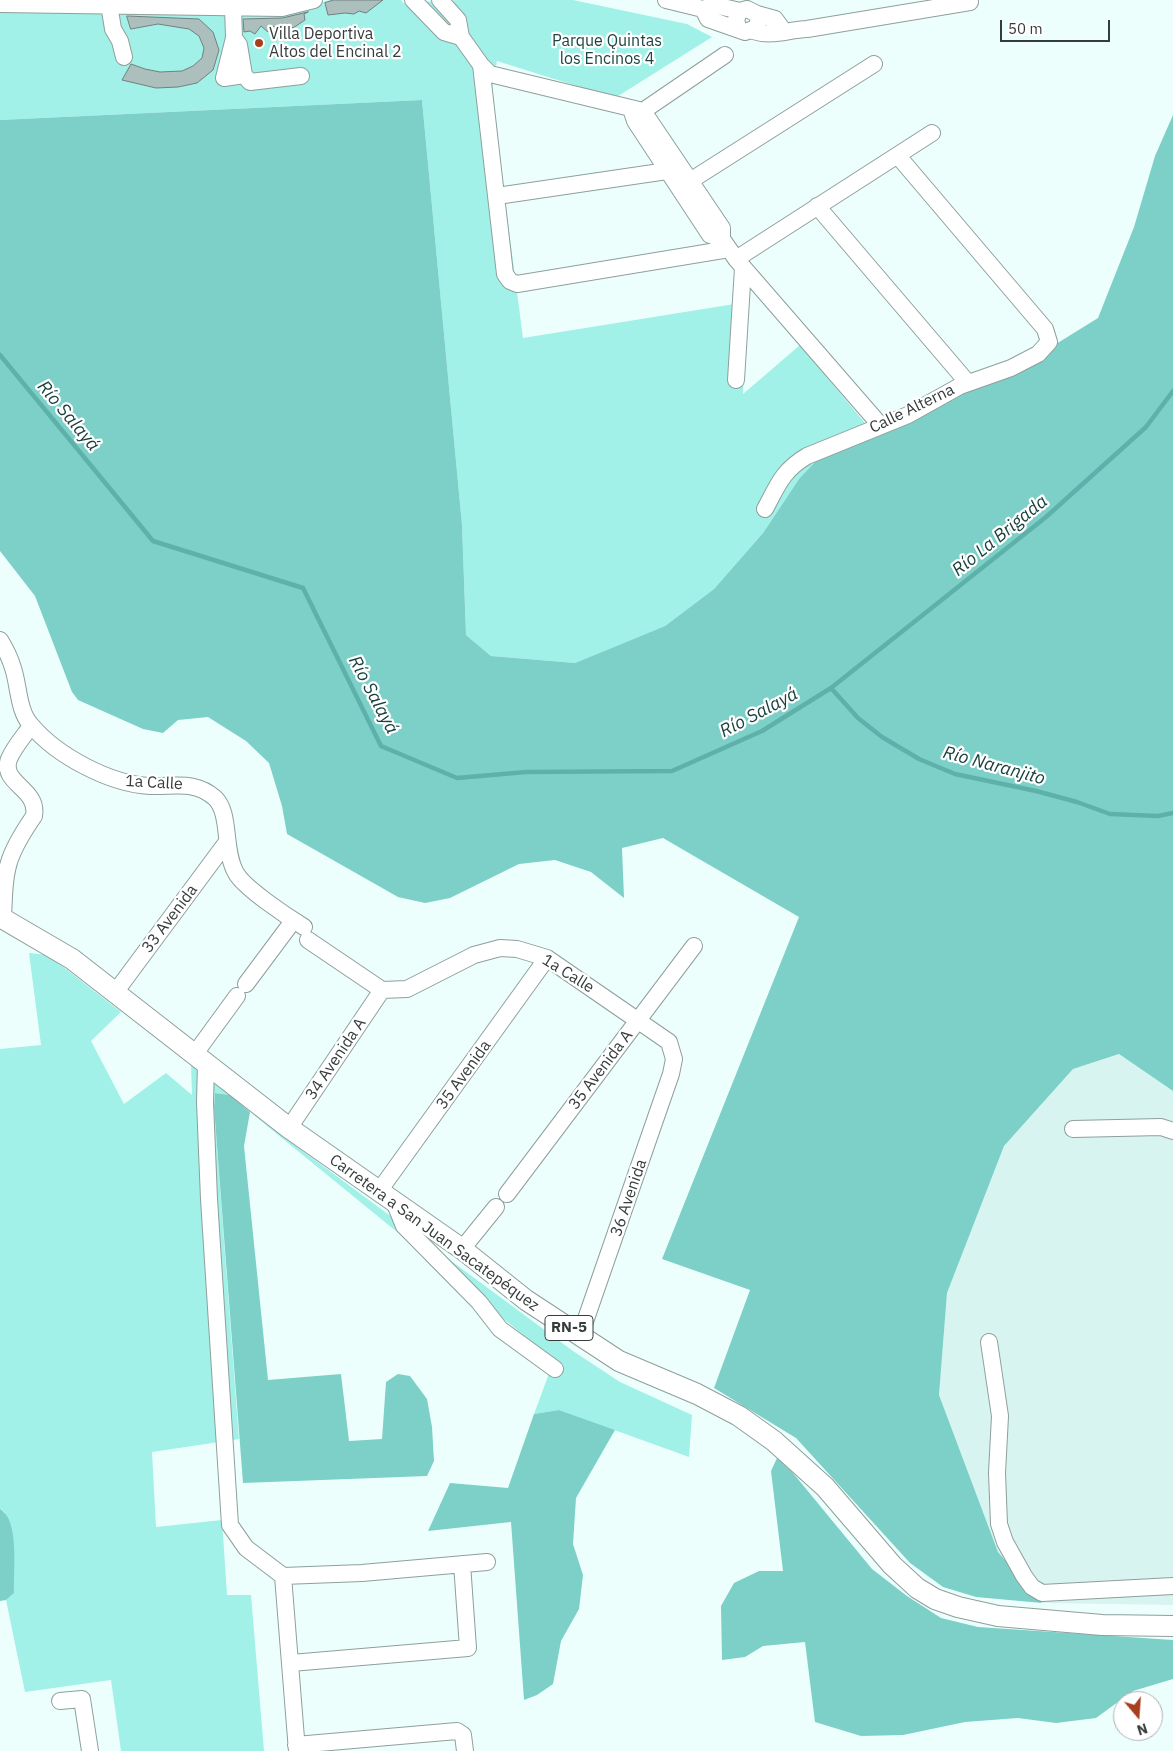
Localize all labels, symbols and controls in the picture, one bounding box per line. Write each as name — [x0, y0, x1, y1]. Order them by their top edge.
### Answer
scale bar — [1003, 10, 1113, 42]
text: 50 m — [1008, 19, 1043, 38]
place label: Villa Deportiva Altos del Encinal 2 — [269, 24, 402, 62]
park label: Parque Quintas los Encinos 4 — [552, 31, 662, 69]
marker: Villa Deportiva Altos del Encinal 2 — [253, 37, 265, 49]
water label: Río Salayá — [32, 376, 104, 456]
street label: Calle Alterna — [866, 380, 958, 438]
water label: Río La Brigada — [948, 491, 1052, 581]
water label: Río Salayá — [343, 652, 403, 738]
water label: Río Salayá — [716, 683, 802, 743]
water label: Río Naranjito — [941, 742, 1047, 790]
street label: 1a Calle — [125, 772, 183, 794]
street label: 33 Avenida — [138, 881, 202, 957]
street label: 1a Calle — [538, 951, 598, 997]
street label: 34 Avenida A — [302, 1015, 370, 1103]
street label: 35 Avenida A — [565, 1027, 637, 1113]
street label: 35 Avenida — [433, 1037, 495, 1113]
street label: Carretera a San Juan Sacatepéquez — [325, 1150, 543, 1316]
street label: 36 Avenida — [607, 1157, 651, 1239]
road number: RN-5 — [545, 1316, 593, 1340]
north arrow — [1113, 1691, 1163, 1741]
text: N — [1135, 1719, 1150, 1739]

